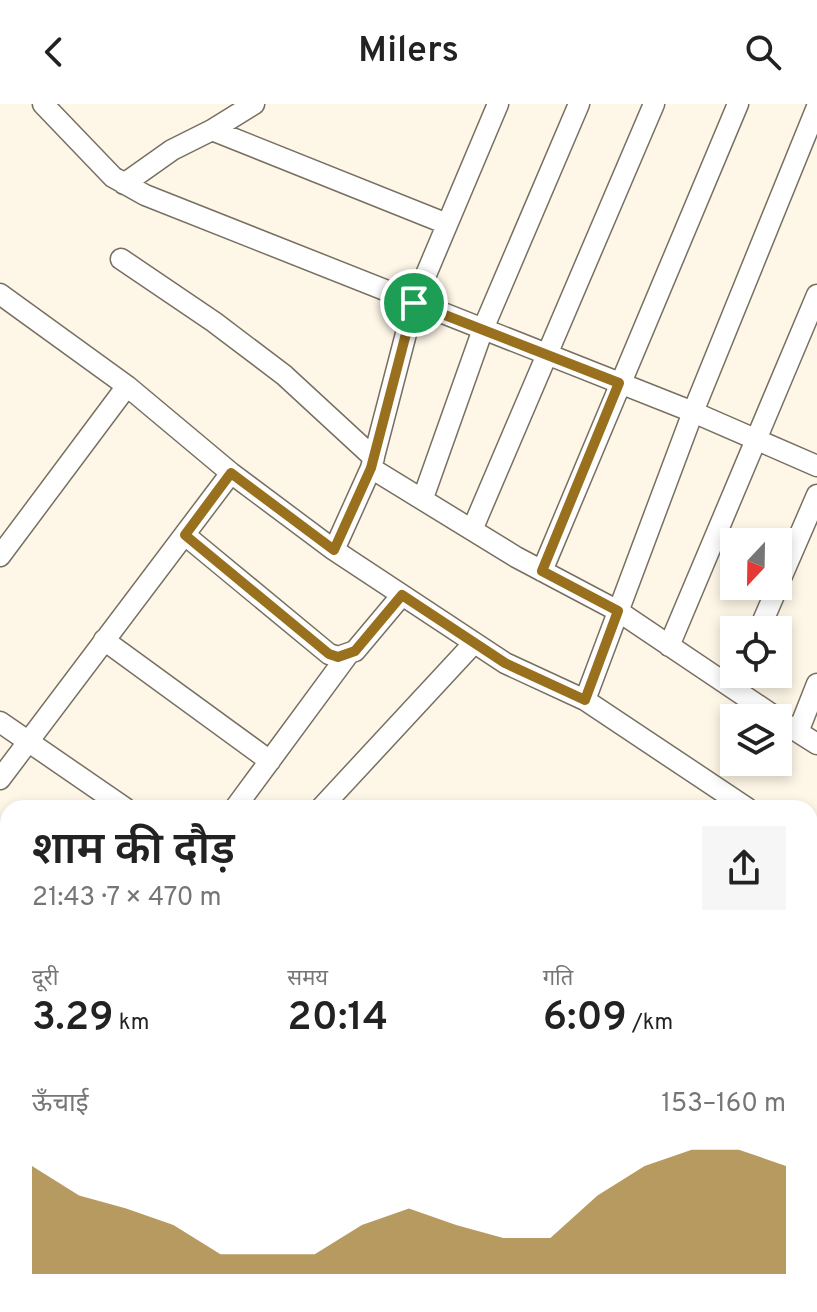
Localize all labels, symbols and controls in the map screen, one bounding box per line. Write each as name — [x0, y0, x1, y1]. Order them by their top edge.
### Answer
text: Milers — [358, 29, 459, 75]
icon: back — [32, 30, 76, 74]
icon: search — [741, 30, 785, 74]
pin — [380, 269, 448, 337]
icon: arrive — [392, 281, 436, 325]
north arrow — [720, 528, 792, 600]
map controls — [720, 528, 792, 776]
button: locate — [720, 616, 792, 688]
button: layers — [720, 704, 792, 776]
text: शाम की दौड़ — [32, 824, 235, 880]
button: share — [702, 826, 786, 910]
text: 21:43 · 7 × 470 m — [32, 882, 221, 915]
text: दूरी — [32, 966, 58, 993]
text: समय — [287, 966, 328, 993]
text: गति — [543, 966, 573, 993]
text: 3.29 — [32, 994, 114, 1044]
text: 20:14 — [287, 994, 388, 1044]
text: 6:09 — [543, 994, 627, 1044]
text: km — [114, 1010, 149, 1037]
text: /km — [627, 1010, 673, 1037]
text: ऊँचाई — [32, 1088, 88, 1121]
text: 153–160 m — [661, 1088, 786, 1121]

